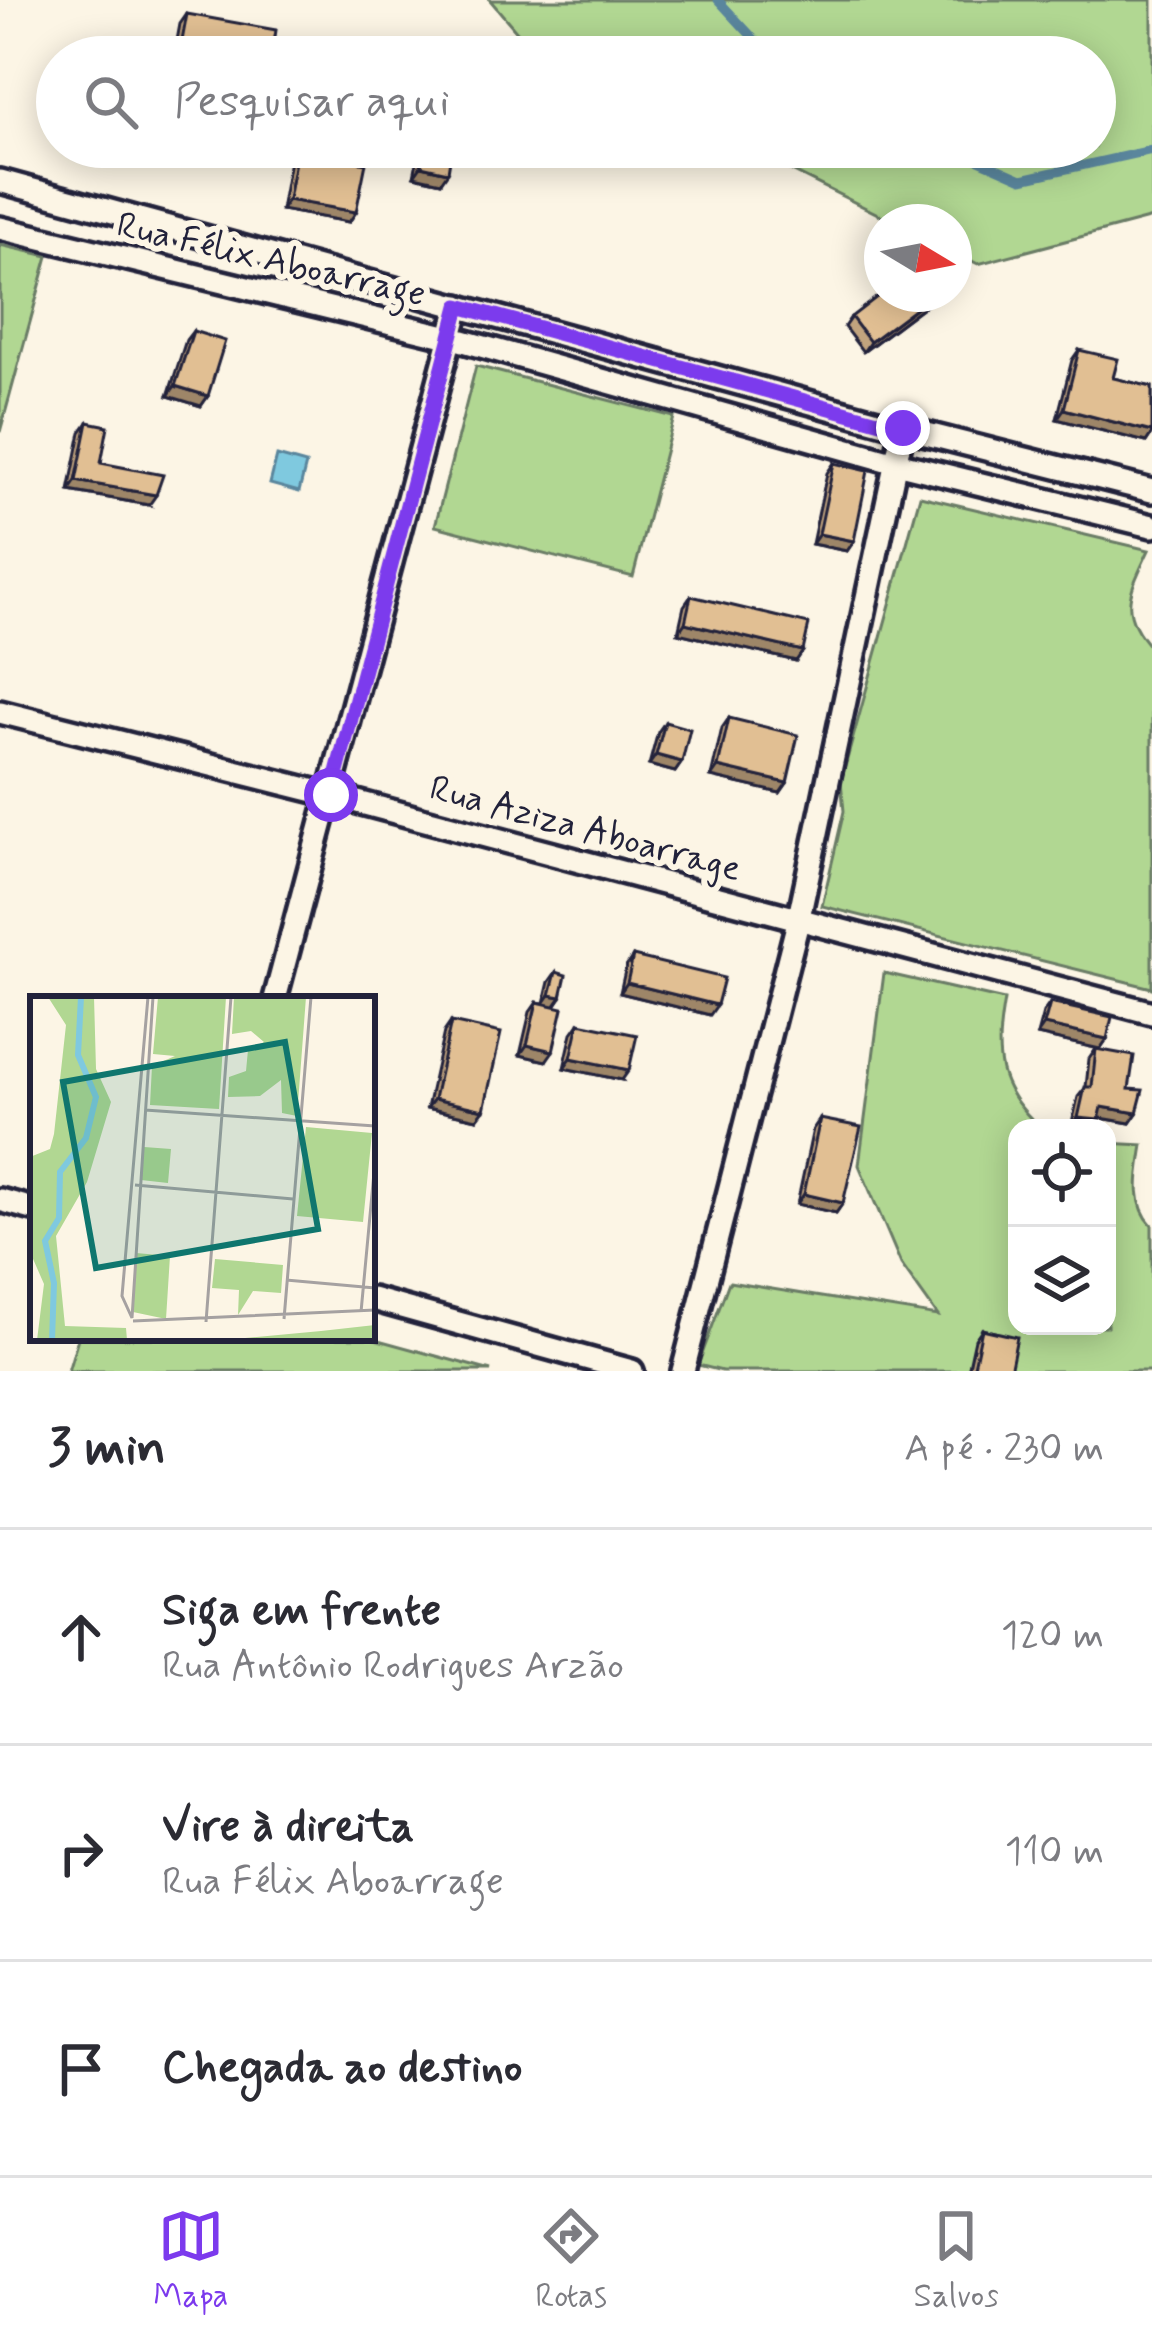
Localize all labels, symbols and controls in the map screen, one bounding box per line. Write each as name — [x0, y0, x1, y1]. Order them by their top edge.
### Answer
search box — [36, 36, 1116, 168]
icon: search — [78, 69, 144, 135]
text: Pesquisar aqui — [174, 73, 450, 132]
street label: Rua Félix Aboarrage — [111, 203, 430, 322]
north arrow — [864, 204, 972, 312]
route end — [876, 401, 930, 455]
street label: Rua Aziza Aboarrage — [424, 766, 746, 894]
route start — [304, 768, 358, 822]
inset map — [30, 996, 375, 1341]
map controls — [1008, 1119, 1116, 1335]
button: locate — [1008, 1119, 1116, 1227]
button: layers — [1008, 1227, 1116, 1335]
text: 3 min — [48, 1416, 166, 1482]
text: A pé · 230 m — [904, 1424, 1104, 1475]
text: Siga em frente — [162, 1582, 441, 1641]
icon: ahead — [48, 1604, 114, 1670]
text: 120 m — [1001, 1611, 1104, 1662]
text: Rua Antônio Rodrigues Arzão — [162, 1641, 624, 1692]
text: Vire à direita — [162, 1798, 414, 1857]
icon: right — [48, 1820, 114, 1886]
text: 110 m — [1005, 1827, 1104, 1878]
text: Rua Félix Aboarrage — [162, 1857, 504, 1908]
icon: arrive — [48, 2036, 114, 2102]
text: Chegada ao destino — [162, 2039, 522, 2098]
tab: Mapa — [153, 2203, 229, 2319]
tab: Rotas — [535, 2203, 607, 2319]
tab: Salvos — [914, 2203, 999, 2319]

